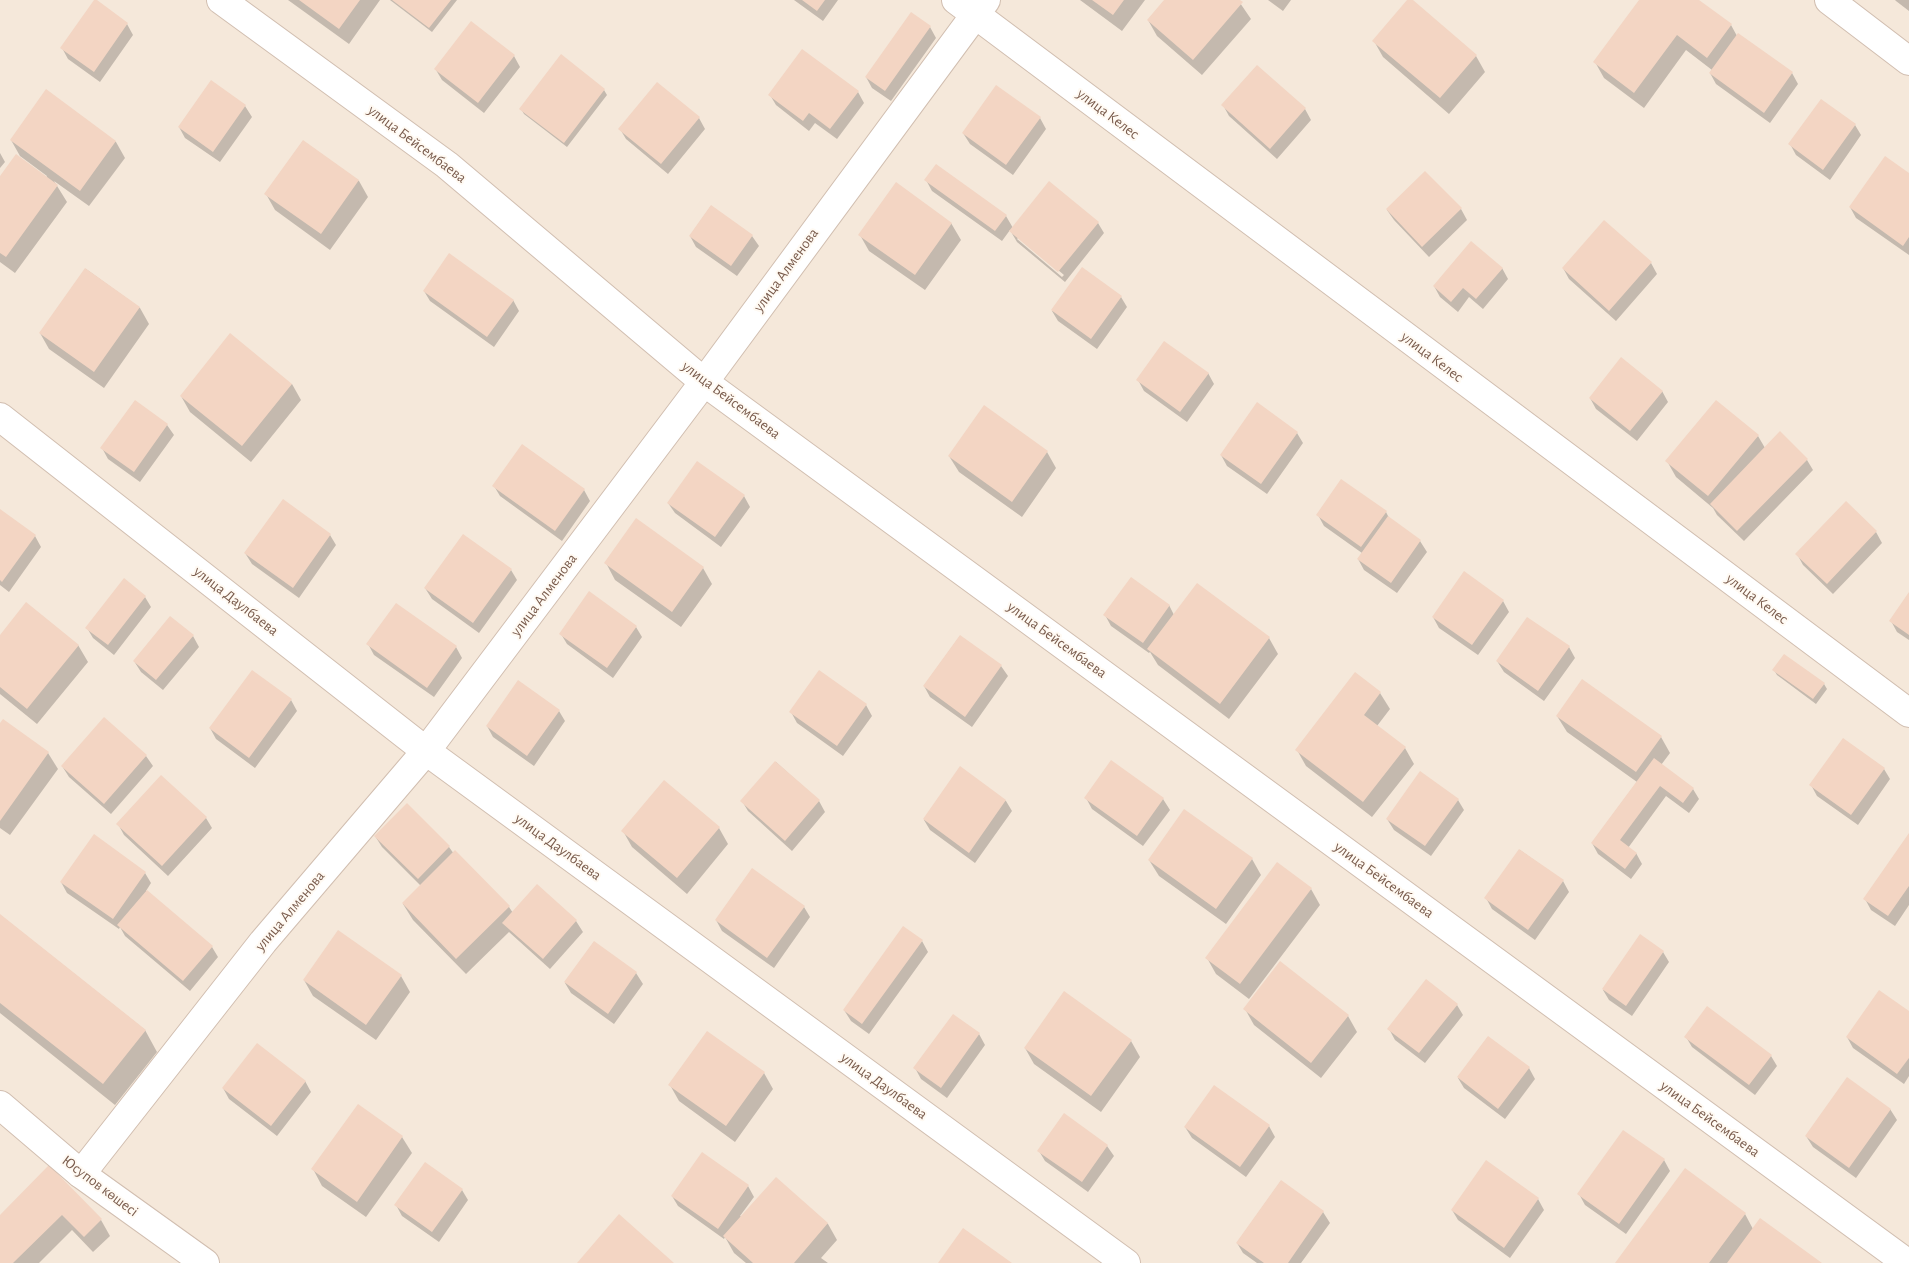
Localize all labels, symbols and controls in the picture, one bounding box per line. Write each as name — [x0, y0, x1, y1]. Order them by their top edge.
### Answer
street label: улица Келес — [1073, 85, 1143, 143]
street label: улица Бейсембаева — [364, 101, 470, 187]
street label: улица Алменова — [750, 225, 822, 315]
street label: улица Келес — [1397, 328, 1467, 386]
street label: улица Бейсембаева — [678, 357, 784, 443]
street label: улица Алменова — [507, 550, 581, 640]
street label: улица Даулбаева — [190, 562, 282, 640]
street label: улица Келес — [1722, 570, 1792, 628]
street label: улица Бейсембаева — [1004, 598, 1110, 682]
street label: улица Даулбаева — [511, 810, 605, 884]
street label: улица Бейсембаева — [1331, 838, 1437, 922]
street label: улица Алменова — [251, 867, 329, 955]
street label: улица Даулбаева — [837, 1049, 931, 1123]
street label: улица Бейсембаева — [1657, 1077, 1763, 1161]
street label: Юсупов көшесі — [58, 1151, 142, 1221]

